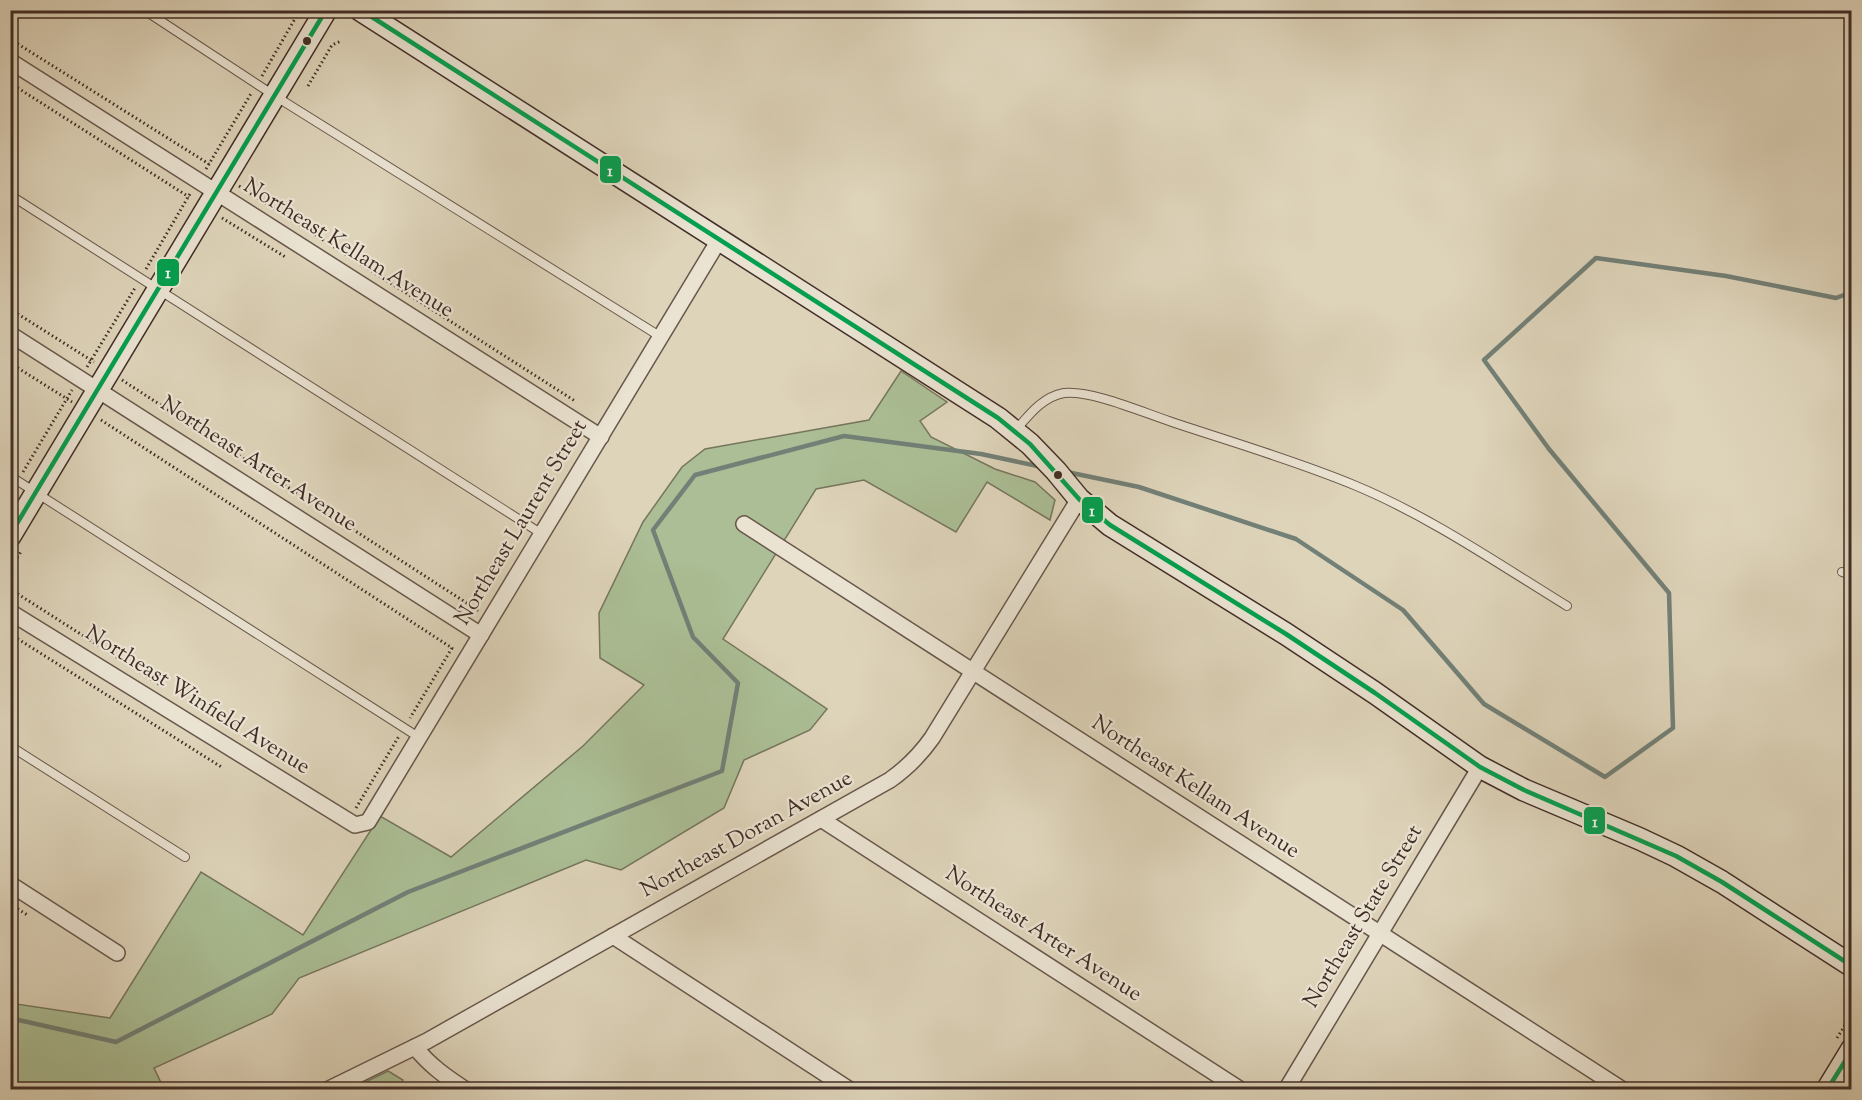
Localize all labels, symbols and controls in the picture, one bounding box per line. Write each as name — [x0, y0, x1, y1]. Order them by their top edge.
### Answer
unlabelled marker — [301, 35, 313, 47]
line badge: 1 — [599, 155, 622, 184]
text: 1 — [607, 161, 613, 184]
street label: Northeast Kellam Avenue — [237, 171, 459, 327]
line badge: 1 — [156, 258, 180, 287]
text: 1 — [165, 263, 171, 286]
street label: Northeast Arter Avenue — [153, 389, 363, 541]
street label: Northeast Laurent Street — [448, 414, 596, 632]
unlabelled marker — [1052, 469, 1064, 481]
line badge: 1 — [1081, 496, 1104, 524]
text: 1 — [1089, 501, 1095, 524]
street label: Northeast Winfield Avenue — [78, 619, 316, 783]
street label: Northeast Kellam Avenue — [1084, 708, 1306, 868]
street label: Northeast Doran Avenue — [635, 763, 859, 907]
line badge: 1 — [1583, 806, 1606, 835]
text: 1 — [1592, 812, 1598, 835]
street label: Northeast State Street — [1297, 819, 1432, 1015]
street label: Northeast Arter Avenue — [938, 859, 1148, 1011]

